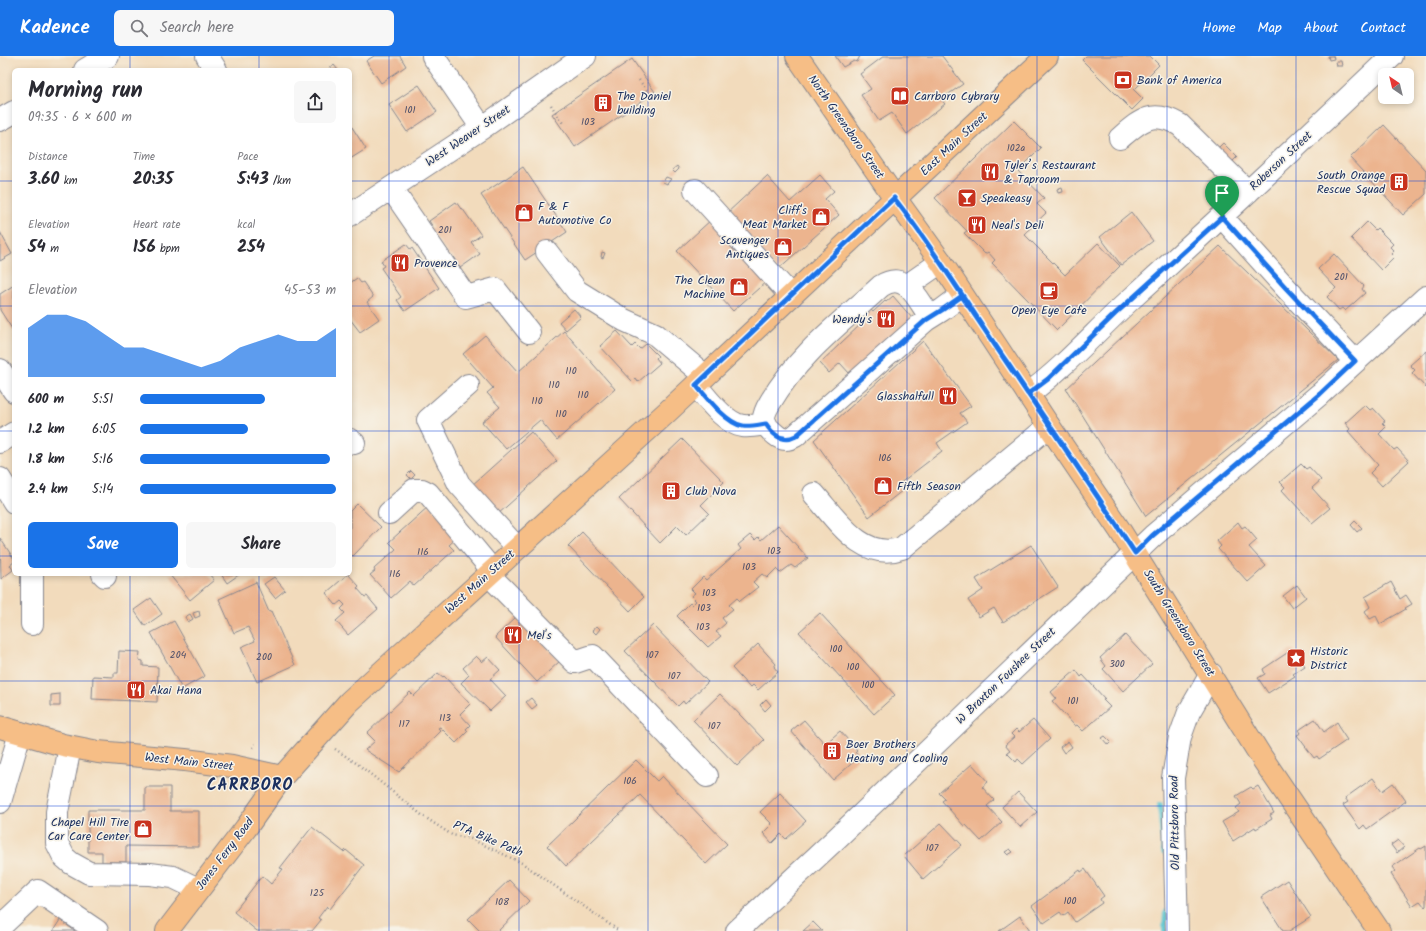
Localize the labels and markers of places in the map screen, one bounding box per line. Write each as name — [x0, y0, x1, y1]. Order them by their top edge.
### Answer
bank icon: Bank of America — [1112, 69, 1134, 91]
place label: Bank of America — [1137, 71, 1222, 90]
library icon: Carrboro Cybrary — [889, 85, 911, 107]
place label: The Daniel building — [617, 87, 671, 120]
place label: Carrboro Cybrary — [914, 87, 999, 106]
building icon: The Daniel building — [592, 92, 614, 114]
place label: Tyler’s Restaurant & Taproom — [1004, 156, 1096, 189]
restaurant icon: Tyler’s Restaurant & Taproom — [979, 161, 1001, 183]
place label: South Orange Rescue Squad — [1317, 166, 1386, 199]
building icon: South Orange Rescue Squad — [1388, 171, 1410, 193]
pin — [1205, 176, 1239, 217]
bar icon: Speakeasy — [956, 187, 978, 209]
place label: Speakeasy — [981, 189, 1032, 208]
place label: F & F Automotive Co — [538, 197, 612, 230]
place label: Cliff's Meat Market — [742, 201, 807, 234]
shop icon: F & F Automotive Co — [513, 202, 535, 224]
shop icon: Cliff's Meat Market — [810, 206, 832, 228]
restaurant icon: Neal's Deli — [966, 214, 988, 236]
place label: Neal's Deli — [991, 216, 1045, 235]
place label: Scavenger Antiques — [720, 231, 770, 264]
shop icon: Scavenger Antiques — [772, 236, 794, 258]
restaurant icon: Provence — [389, 252, 411, 274]
place label: Provence — [414, 254, 458, 273]
place label: The Clean Machine — [674, 271, 726, 304]
shop icon: The Clean Machine — [728, 276, 750, 298]
cafe icon: Open Eye Cafe — [1038, 280, 1060, 302]
place label: Open Eye Cafe — [1011, 301, 1087, 320]
restaurant icon: Wendy's — [875, 308, 897, 330]
place label: Wendy's — [832, 310, 872, 329]
restaurant icon: Glasshalfull — [937, 385, 959, 407]
place label: Glasshalfull — [877, 387, 934, 406]
shop icon: Fifth Season — [872, 475, 894, 497]
place label: Fifth Season — [897, 477, 961, 496]
building icon: Club Nova — [660, 480, 682, 502]
place label: Club Nova — [685, 482, 737, 501]
restaurant icon: Mel's — [502, 624, 524, 646]
place label: Mel's — [527, 626, 552, 645]
place label: Historic District — [1310, 642, 1348, 675]
place icon: Historic District — [1285, 647, 1307, 669]
restaurant icon: Akai Hana — [125, 679, 147, 701]
place label: Akai Hana — [150, 681, 202, 700]
place label: Boer Brothers Heating and Cooling — [846, 735, 949, 768]
building icon: Boer Brothers Heating and Cooling — [821, 740, 843, 762]
place label: Chapel Hill Tire Car Care Center — [47, 813, 130, 846]
shop icon: Chapel Hill Tire Car Care Center — [132, 818, 154, 840]

